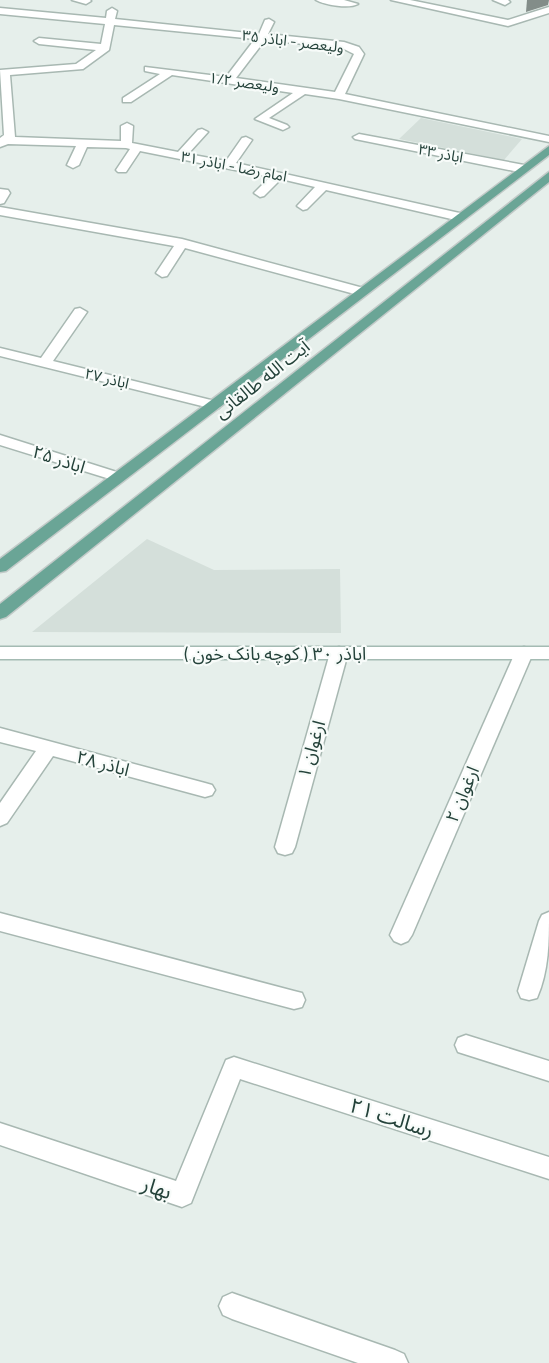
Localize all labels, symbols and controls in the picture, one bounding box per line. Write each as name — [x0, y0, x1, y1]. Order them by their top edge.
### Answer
street label: ولیعصر - اباذر ۳۵ — [241, 23, 345, 59]
street label: ولیعصر ۱/۲ — [207, 66, 281, 98]
street label: اباذر ۳۳ — [417, 137, 465, 169]
street label: امام رضا - اباذر ۳۱ — [179, 144, 289, 188]
street label: آیت الله طالقانی — [209, 333, 316, 425]
street label: اباذر ۲۷ — [82, 361, 132, 395]
street label: اباذر ۲۵ — [29, 438, 89, 480]
street label: اباذر ۳۰ ( کوچه بانک خون ) — [184, 640, 366, 667]
street label: ارغوان ۱ — [290, 717, 332, 781]
street label: اباذر ۲۸ — [73, 743, 133, 783]
street label: ارغوان ۲ — [438, 762, 486, 826]
street label: رسالت ۲۱ — [346, 1088, 438, 1146]
street label: بهار — [137, 1167, 176, 1207]

